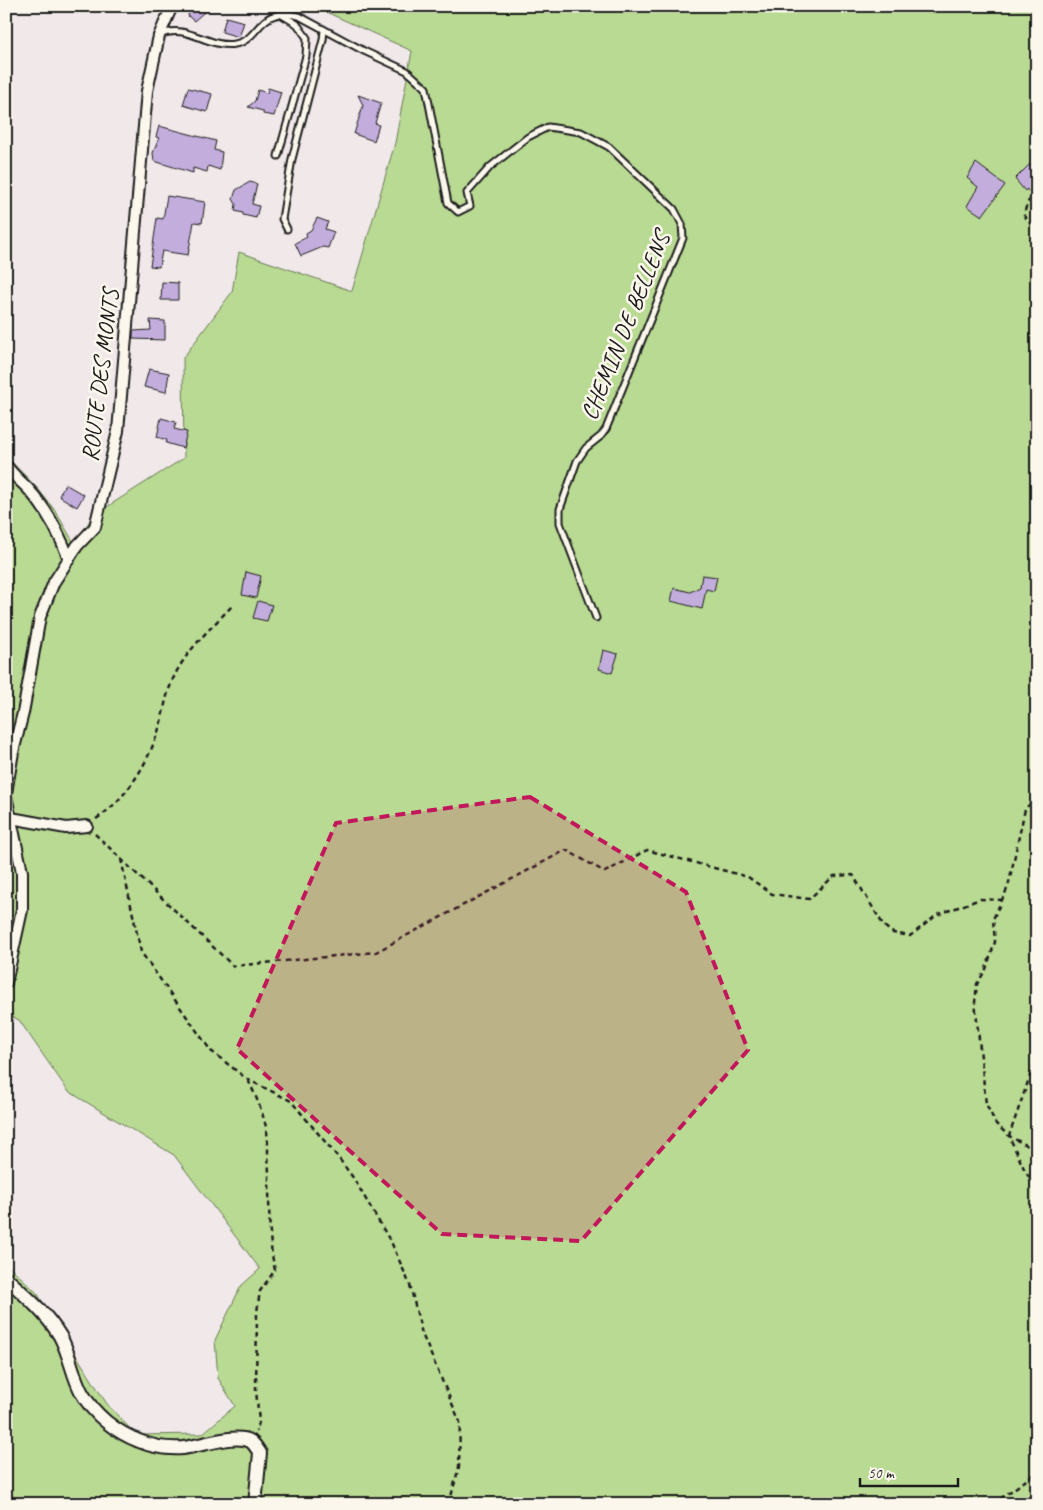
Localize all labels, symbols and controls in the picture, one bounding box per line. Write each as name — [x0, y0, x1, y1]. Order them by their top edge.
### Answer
street label: CHEMIN DE BELLENS — [574, 224, 678, 424]
street label: ROUTE DES MONTS — [75, 284, 126, 463]
scale bar — [860, 1455, 958, 1487]
text: 50 m — [868, 1464, 895, 1483]

